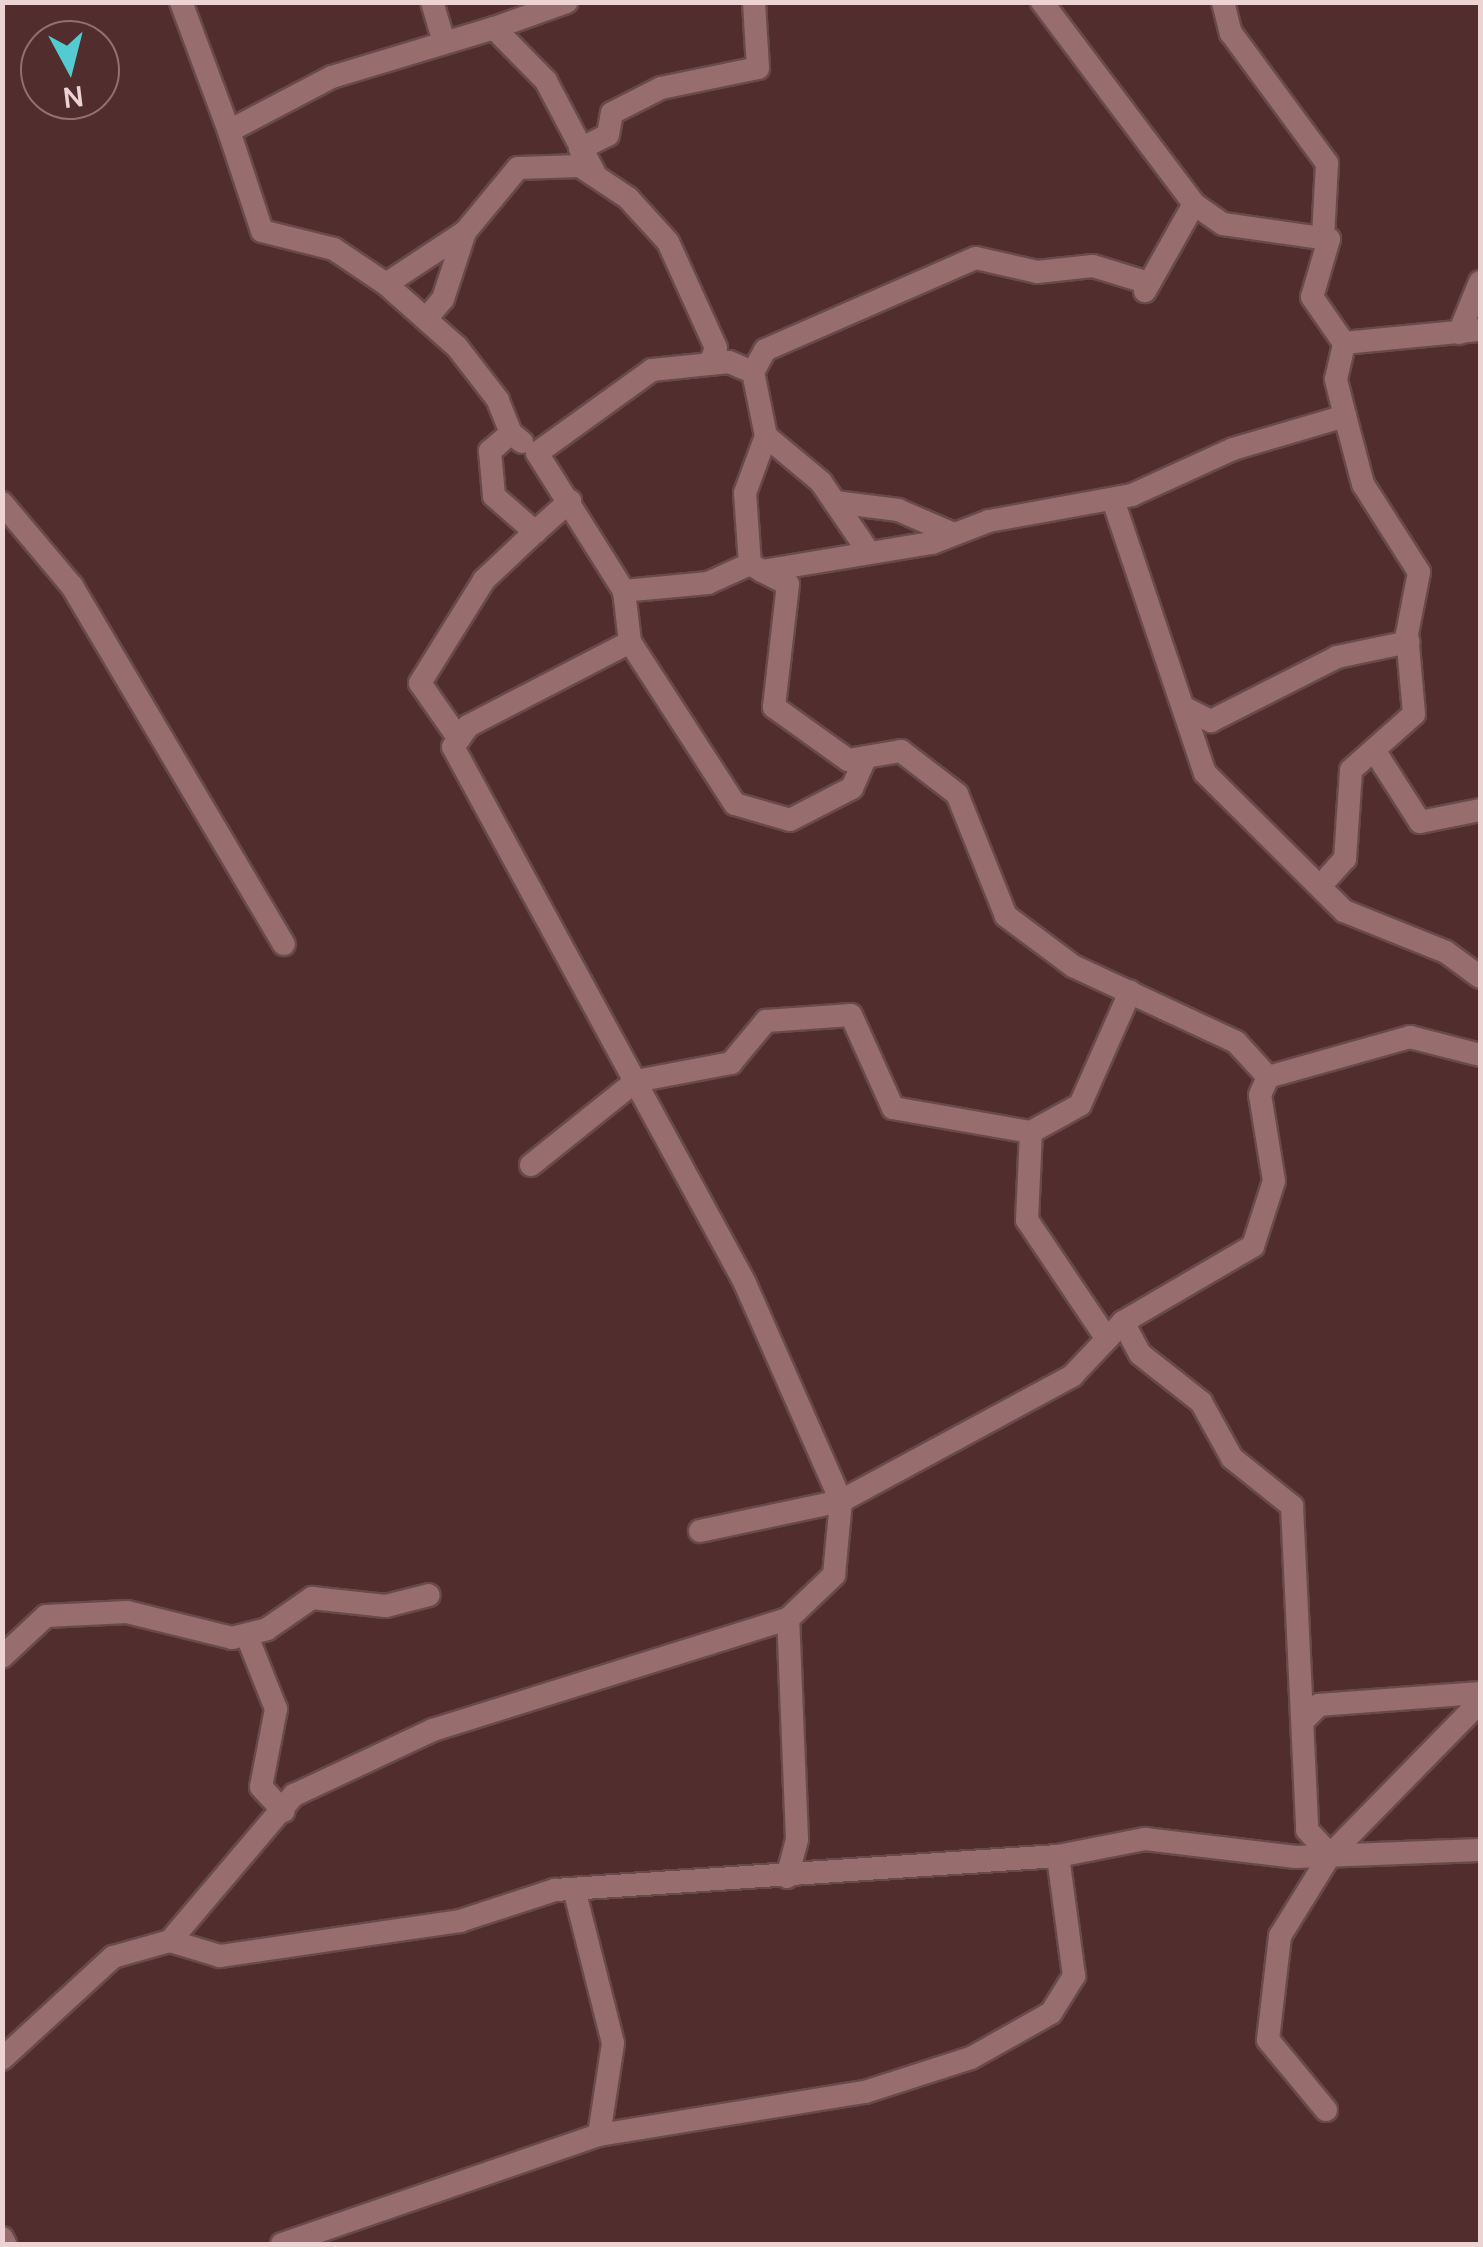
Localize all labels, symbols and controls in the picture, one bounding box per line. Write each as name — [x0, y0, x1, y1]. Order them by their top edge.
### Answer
north arrow — [20, 20, 120, 120]
text: N — [61, 78, 86, 118]

